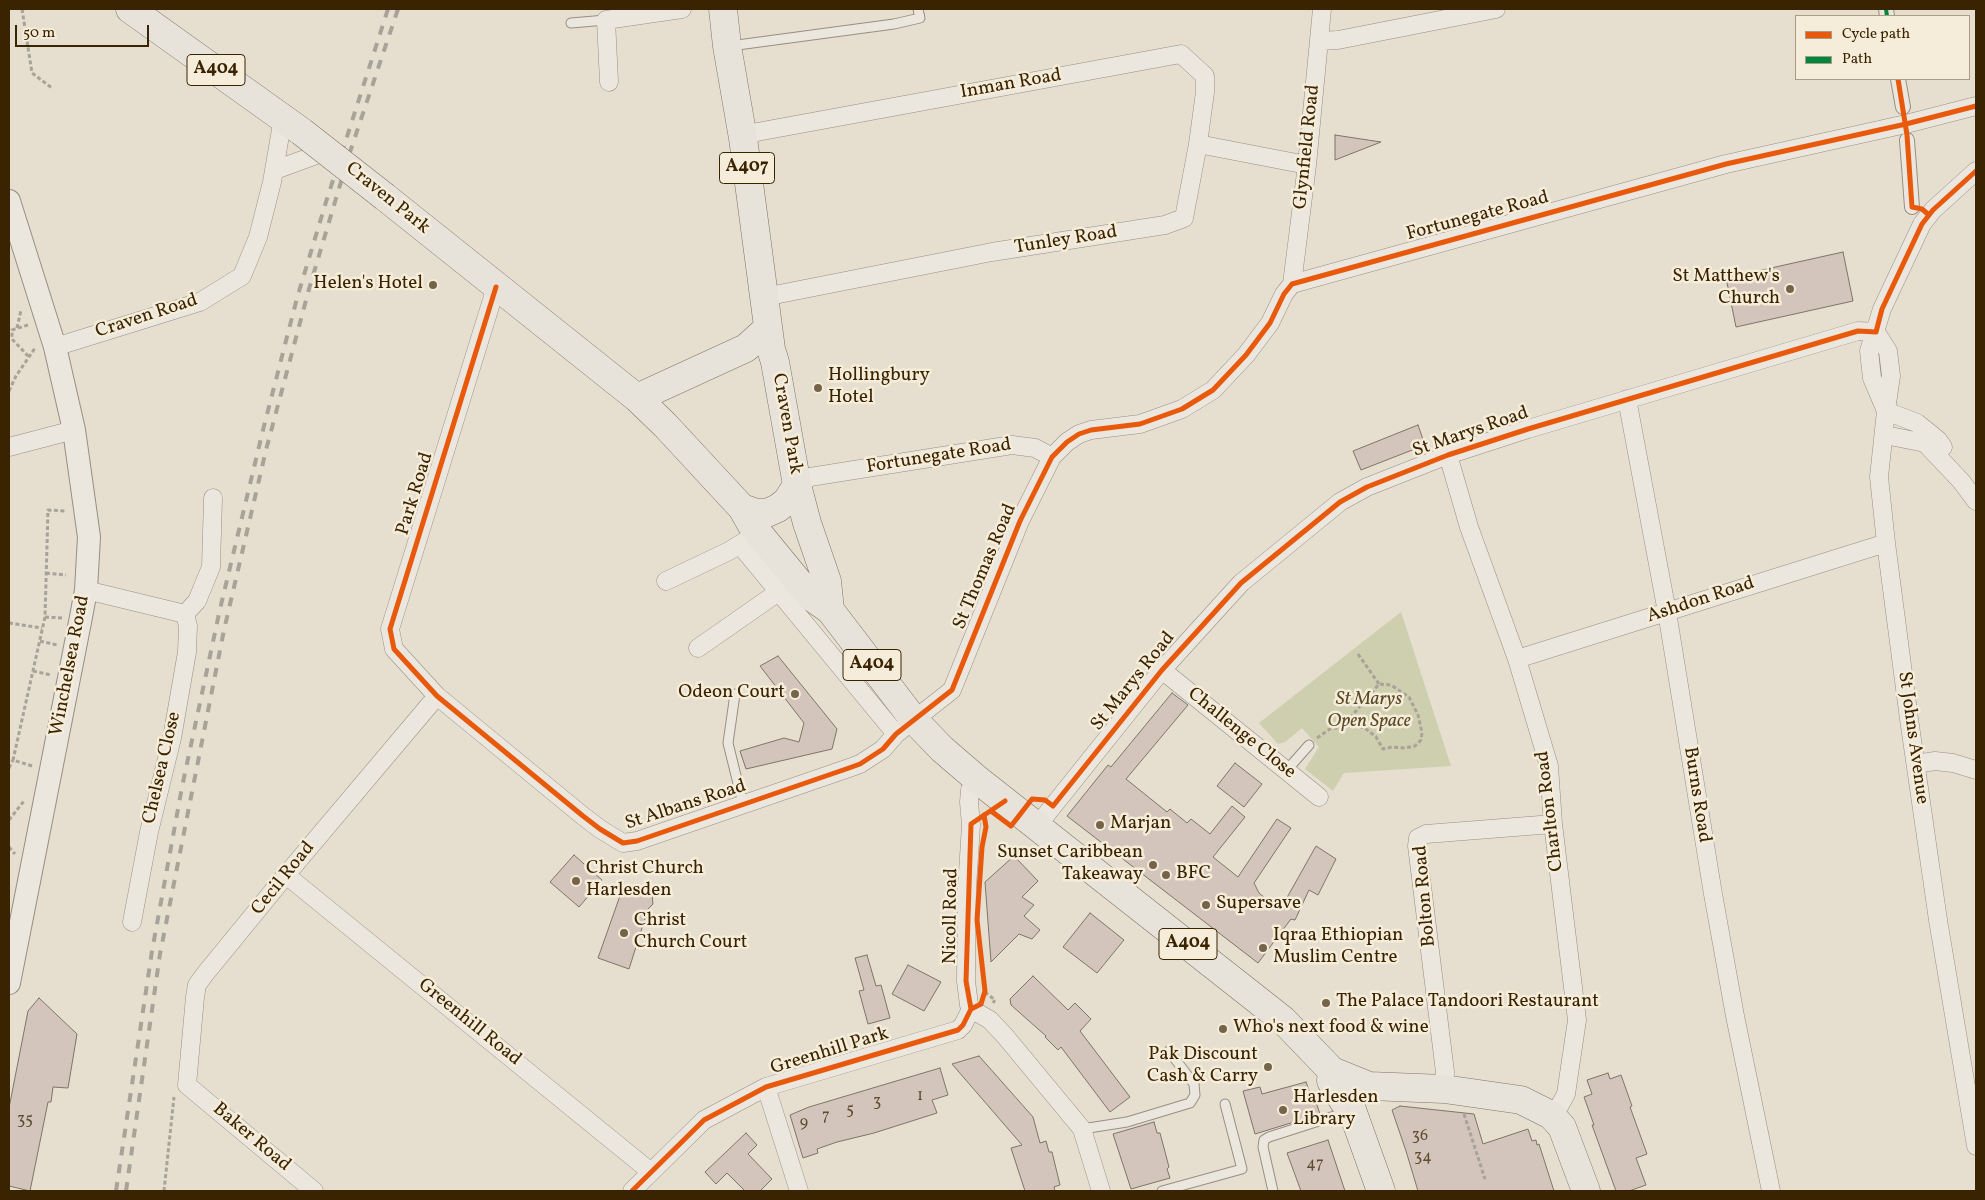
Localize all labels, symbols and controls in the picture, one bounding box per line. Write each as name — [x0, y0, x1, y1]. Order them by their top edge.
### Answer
scale bar — [18, 15, 151, 47]
legend — [1795, 15, 1970, 80]
text: 50 m — [23, 23, 55, 44]
text: Cycle path — [1842, 24, 1910, 45]
text: Path — [1842, 49, 1872, 70]
road number: A404 — [187, 54, 245, 86]
street label: Inman Road — [959, 65, 1063, 105]
street label: Glynfield Road — [1290, 84, 1326, 210]
road number: A407 — [720, 152, 774, 184]
street label: Craven Park — [340, 158, 434, 240]
street label: Fortunegate Road — [1404, 187, 1552, 247]
street label: Tunley Road — [1013, 222, 1119, 260]
place label: St Matthew's Church — [1672, 267, 1780, 311]
place label: Helen's Hotel — [313, 274, 423, 296]
marker: Helen's Hotel — [427, 279, 439, 291]
marker: St Matthew's Church — [1784, 283, 1796, 295]
street label: Craven Road — [93, 290, 201, 344]
place label: Hollingbury Hotel — [828, 366, 930, 410]
street label: Craven Park — [766, 372, 806, 476]
marker: Hollingbury Hotel — [812, 382, 824, 394]
street label: St Marys Road — [1410, 402, 1532, 464]
street label: Fortunegate Road — [865, 434, 1013, 480]
street label: Park Road — [393, 450, 439, 538]
street label: St Thomas Road — [949, 501, 1023, 633]
street label: Ashdon Road — [1644, 573, 1758, 629]
street label: Winchelsea Road — [46, 594, 96, 738]
street label: St Marys Road — [1087, 628, 1181, 736]
road number: A404 — [843, 650, 901, 680]
street label: St Johns Avenue — [1891, 670, 1933, 806]
place label: Odeon Court — [678, 683, 785, 705]
street label: Challenge Close — [1182, 683, 1300, 785]
marker: Odeon Court — [789, 688, 801, 700]
park label: St Marys Open Space — [1327, 690, 1411, 734]
street label: Chelsea Close — [139, 710, 187, 826]
street label: Burns Road — [1677, 745, 1715, 845]
street label: Charlton Road — [1532, 749, 1570, 873]
street label: St Albans Road — [623, 776, 749, 836]
place label: Marjan — [1110, 814, 1171, 836]
marker: Marjan — [1094, 819, 1106, 831]
street label: Cecil Road — [247, 838, 321, 920]
place label: Sunset Caribbean Takeaway — [997, 843, 1143, 887]
street label: Bolton Road — [1410, 844, 1442, 948]
place label: Christ Church Harlesden — [586, 859, 704, 903]
marker: Sunset Caribbean Takeaway — [1147, 859, 1159, 871]
place label: BFC — [1176, 864, 1211, 886]
street label: Nicoll Road — [940, 868, 964, 964]
marker: BFC — [1160, 869, 1172, 881]
marker: Christ Church Harlesden — [570, 875, 582, 887]
place label: Supersave — [1216, 894, 1301, 916]
marker: Supersave — [1200, 899, 1212, 911]
place label: Christ Church Court — [634, 911, 747, 955]
place label: Iqraa Ethiopian Muslim Centre — [1273, 926, 1403, 970]
marker: Christ Church Court — [618, 927, 630, 939]
road number: A404 — [1159, 929, 1217, 960]
marker: Iqraa Ethiopian Muslim Centre — [1257, 942, 1269, 954]
street label: Greenhill Road — [413, 974, 525, 1072]
place label: The Palace Tandoori Restaurant — [1336, 992, 1599, 1014]
marker: The Palace Tandoori Restaurant — [1320, 997, 1332, 1009]
place label: Who's next food & wine — [1233, 1018, 1429, 1040]
street label: Greenhill Park — [768, 1023, 892, 1081]
marker: Who's next food & wine — [1217, 1023, 1229, 1035]
place label: Pak Discount Cash & Carry — [1147, 1045, 1258, 1089]
marker: Pak Discount Cash & Carry — [1262, 1061, 1274, 1073]
house number: 1 — [917, 1087, 923, 1107]
place label: Harlesden Library — [1293, 1088, 1379, 1132]
house number: 3 — [873, 1093, 881, 1113]
street label: Baker Road — [207, 1099, 295, 1177]
house number: 5 — [846, 1101, 854, 1121]
marker: Harlesden Library — [1277, 1104, 1289, 1116]
house number: 7 — [822, 1107, 830, 1127]
house number: 35 — [17, 1111, 33, 1131]
house number: 9 — [800, 1114, 808, 1134]
house number: 36 — [1412, 1127, 1428, 1147]
house number: 34 — [1414, 1148, 1432, 1168]
house number: 47 — [1306, 1155, 1324, 1175]

